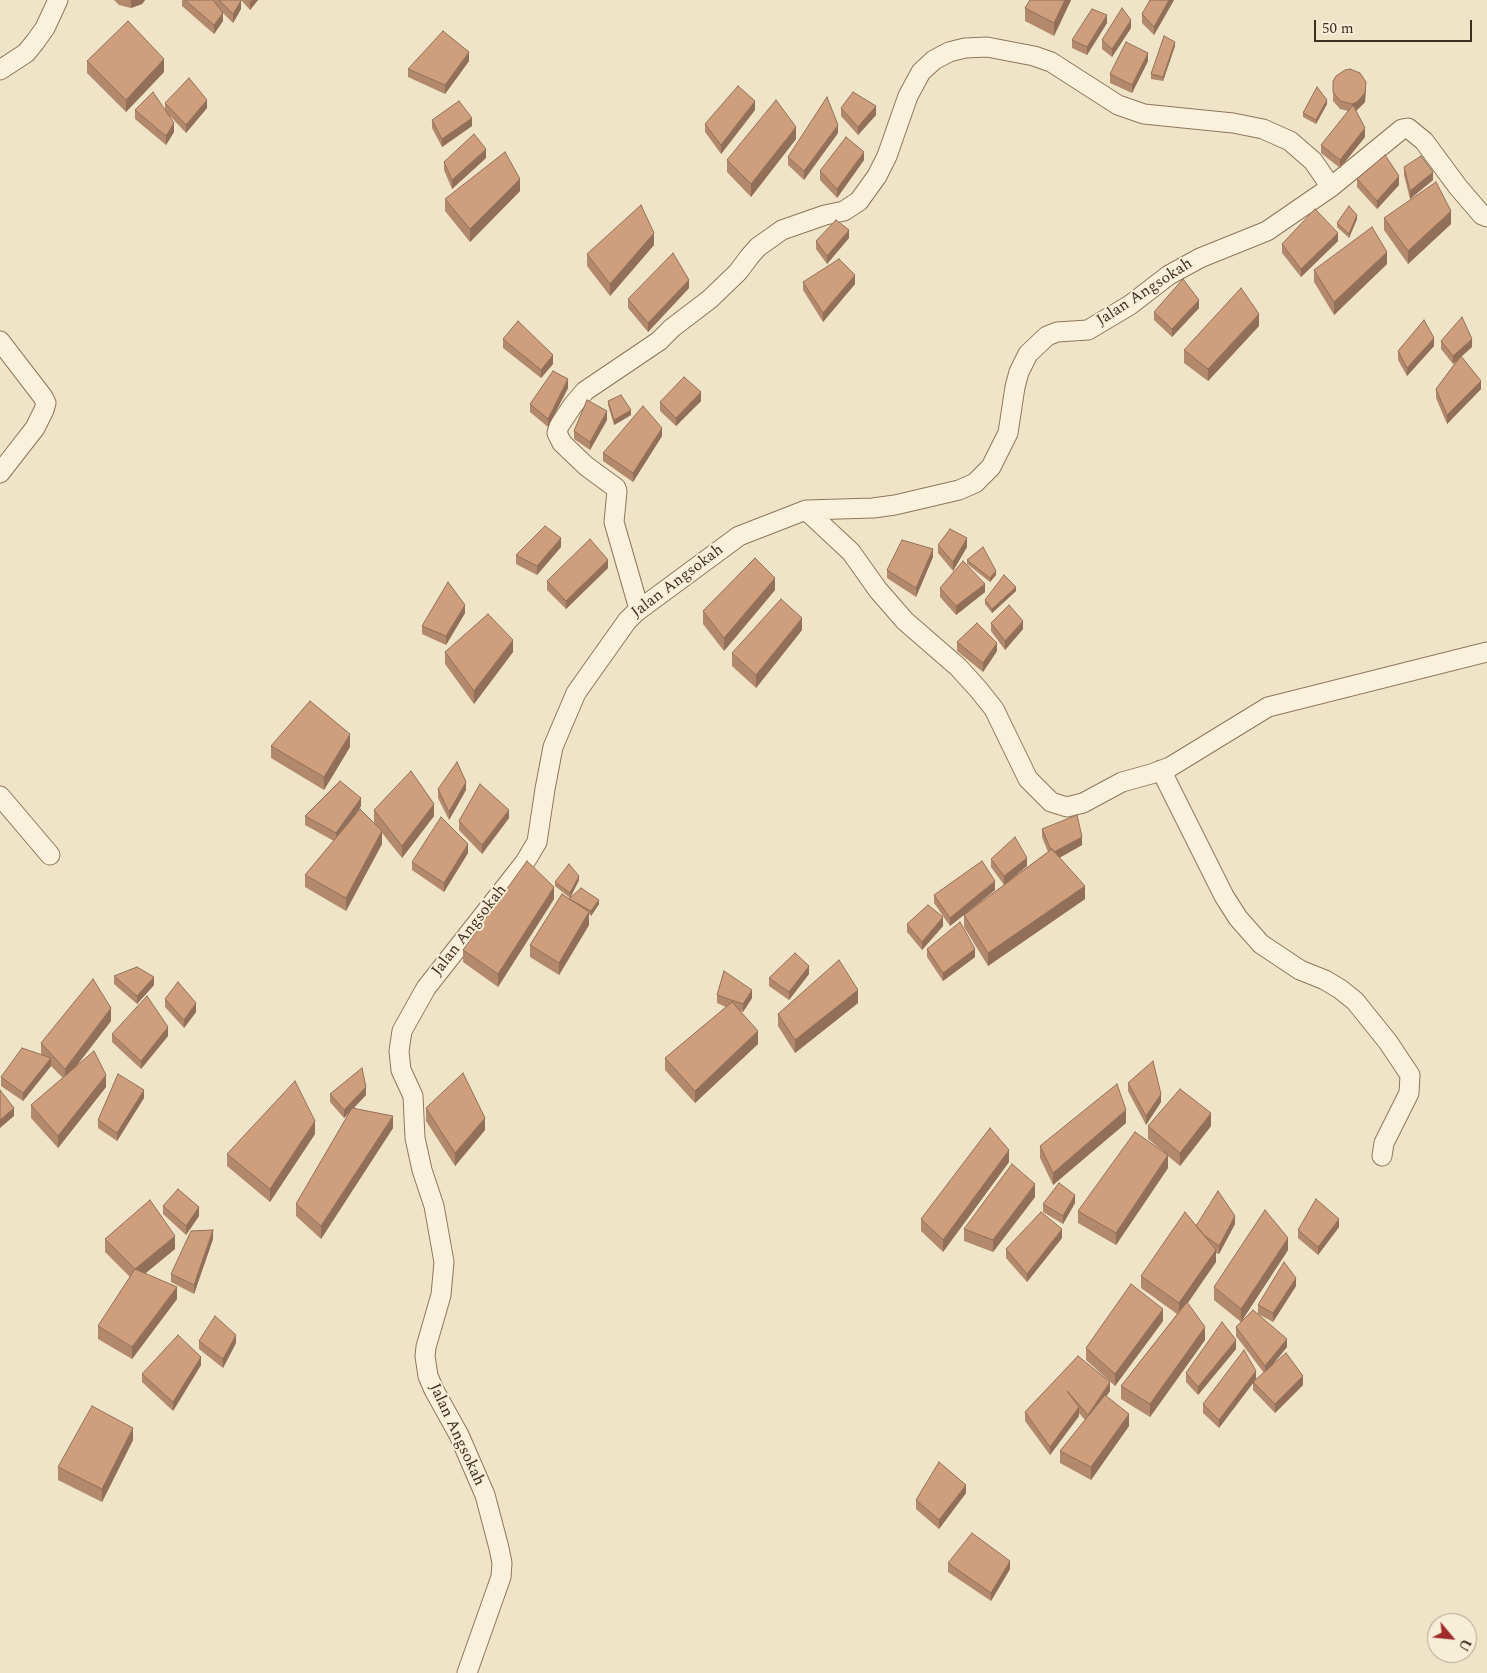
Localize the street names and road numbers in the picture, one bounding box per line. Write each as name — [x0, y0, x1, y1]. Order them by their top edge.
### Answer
street label: Jalan Angsokah — [1093, 255, 1197, 331]
street label: Jalan Angsokah — [628, 541, 728, 623]
street label: Jalan Angsokah — [428, 882, 512, 980]
street label: Jalan Angsokah — [424, 1381, 488, 1489]

